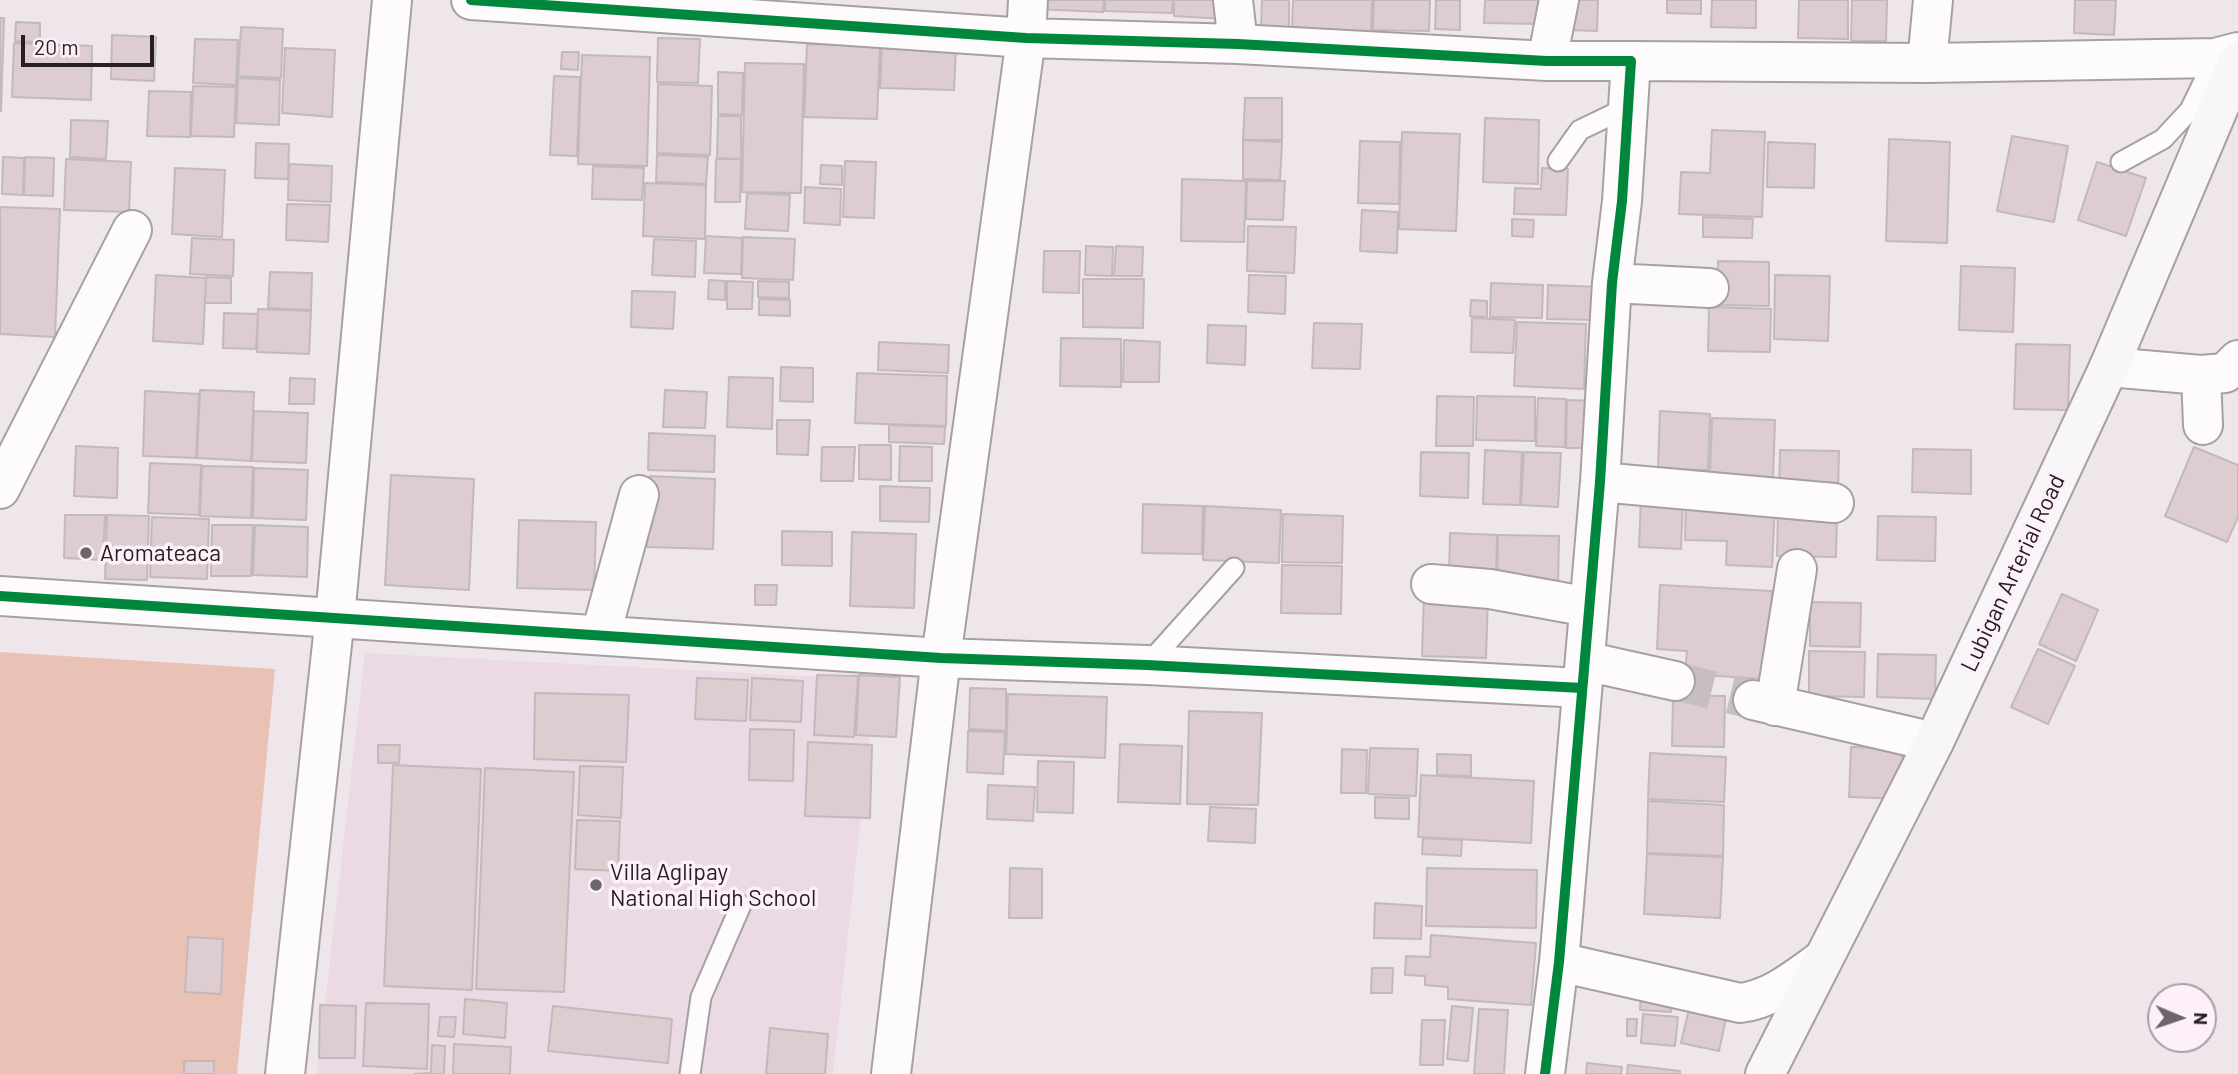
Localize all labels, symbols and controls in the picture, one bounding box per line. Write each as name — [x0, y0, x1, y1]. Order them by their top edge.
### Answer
scale bar — [24, 21, 158, 65]
text: 20 m — [34, 34, 79, 59]
street label: Lubigan Arterial Road — [1955, 470, 2071, 676]
place label: Aromateaca — [100, 539, 221, 567]
marker: Aromateaca — [78, 545, 94, 561]
place label: Villa Aglipay National High School — [610, 858, 816, 912]
marker: Villa Aglipay National High School — [588, 877, 604, 893]
north arrow — [2147, 983, 2217, 1053]
text: N — [2190, 1012, 2213, 1025]

